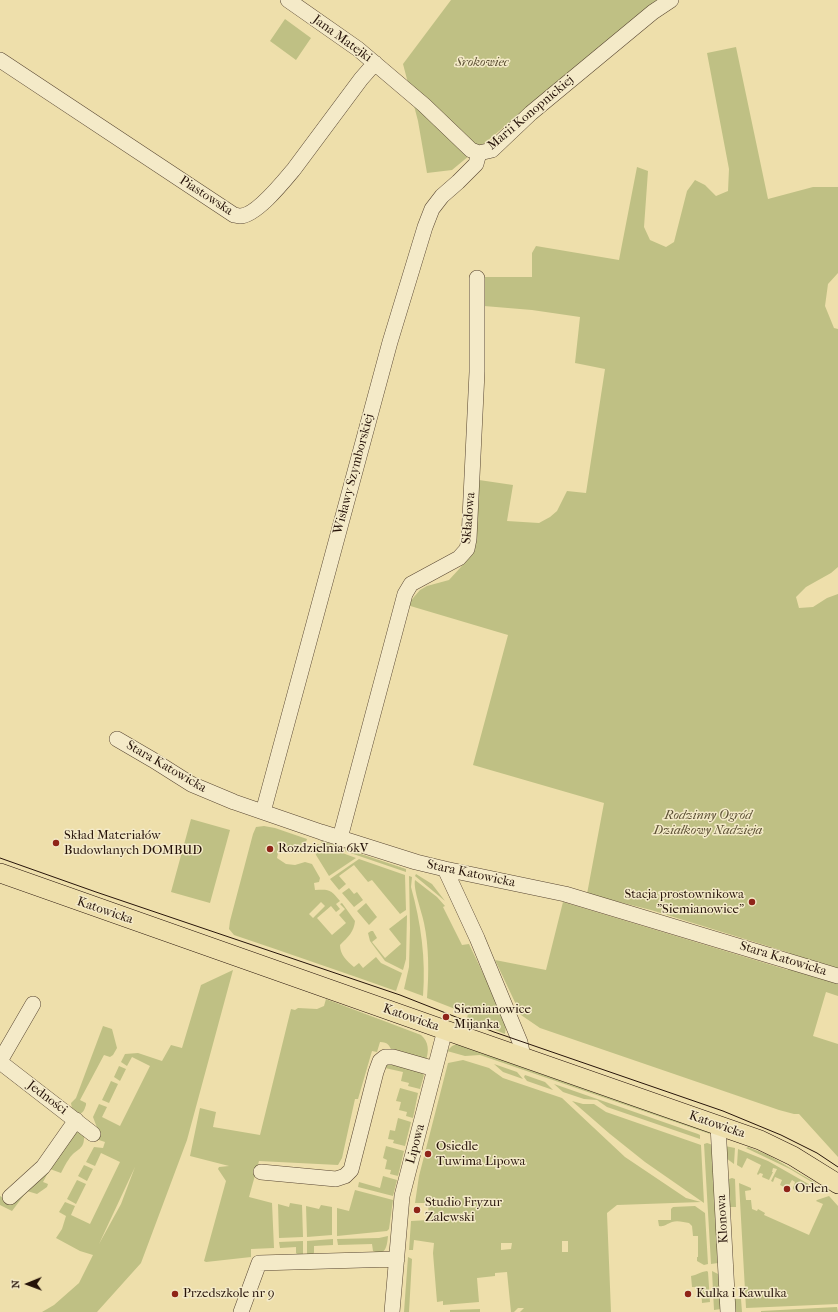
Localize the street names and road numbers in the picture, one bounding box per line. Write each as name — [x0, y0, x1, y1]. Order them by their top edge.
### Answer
street label: Jana Matejki — [309, 12, 375, 66]
street label: Marii Konopnickiej — [485, 72, 577, 154]
street label: Piastowska — [176, 173, 236, 219]
street label: Wisławy Szymborskiej — [330, 412, 378, 536]
street label: Składowa — [459, 491, 479, 545]
street label: Stara Katowicka — [123, 738, 209, 796]
street label: Stara Katowicka — [425, 857, 517, 891]
street label: Katowicka — [75, 894, 135, 928]
street label: Stara Katowicka — [738, 938, 828, 980]
street label: Katowicka — [381, 1001, 441, 1035]
street label: Jedności — [24, 1078, 70, 1118]
street label: Katowicka — [687, 1108, 747, 1142]
street label: Lipowa — [403, 1122, 429, 1166]
street label: Klonowa — [714, 1194, 732, 1244]

